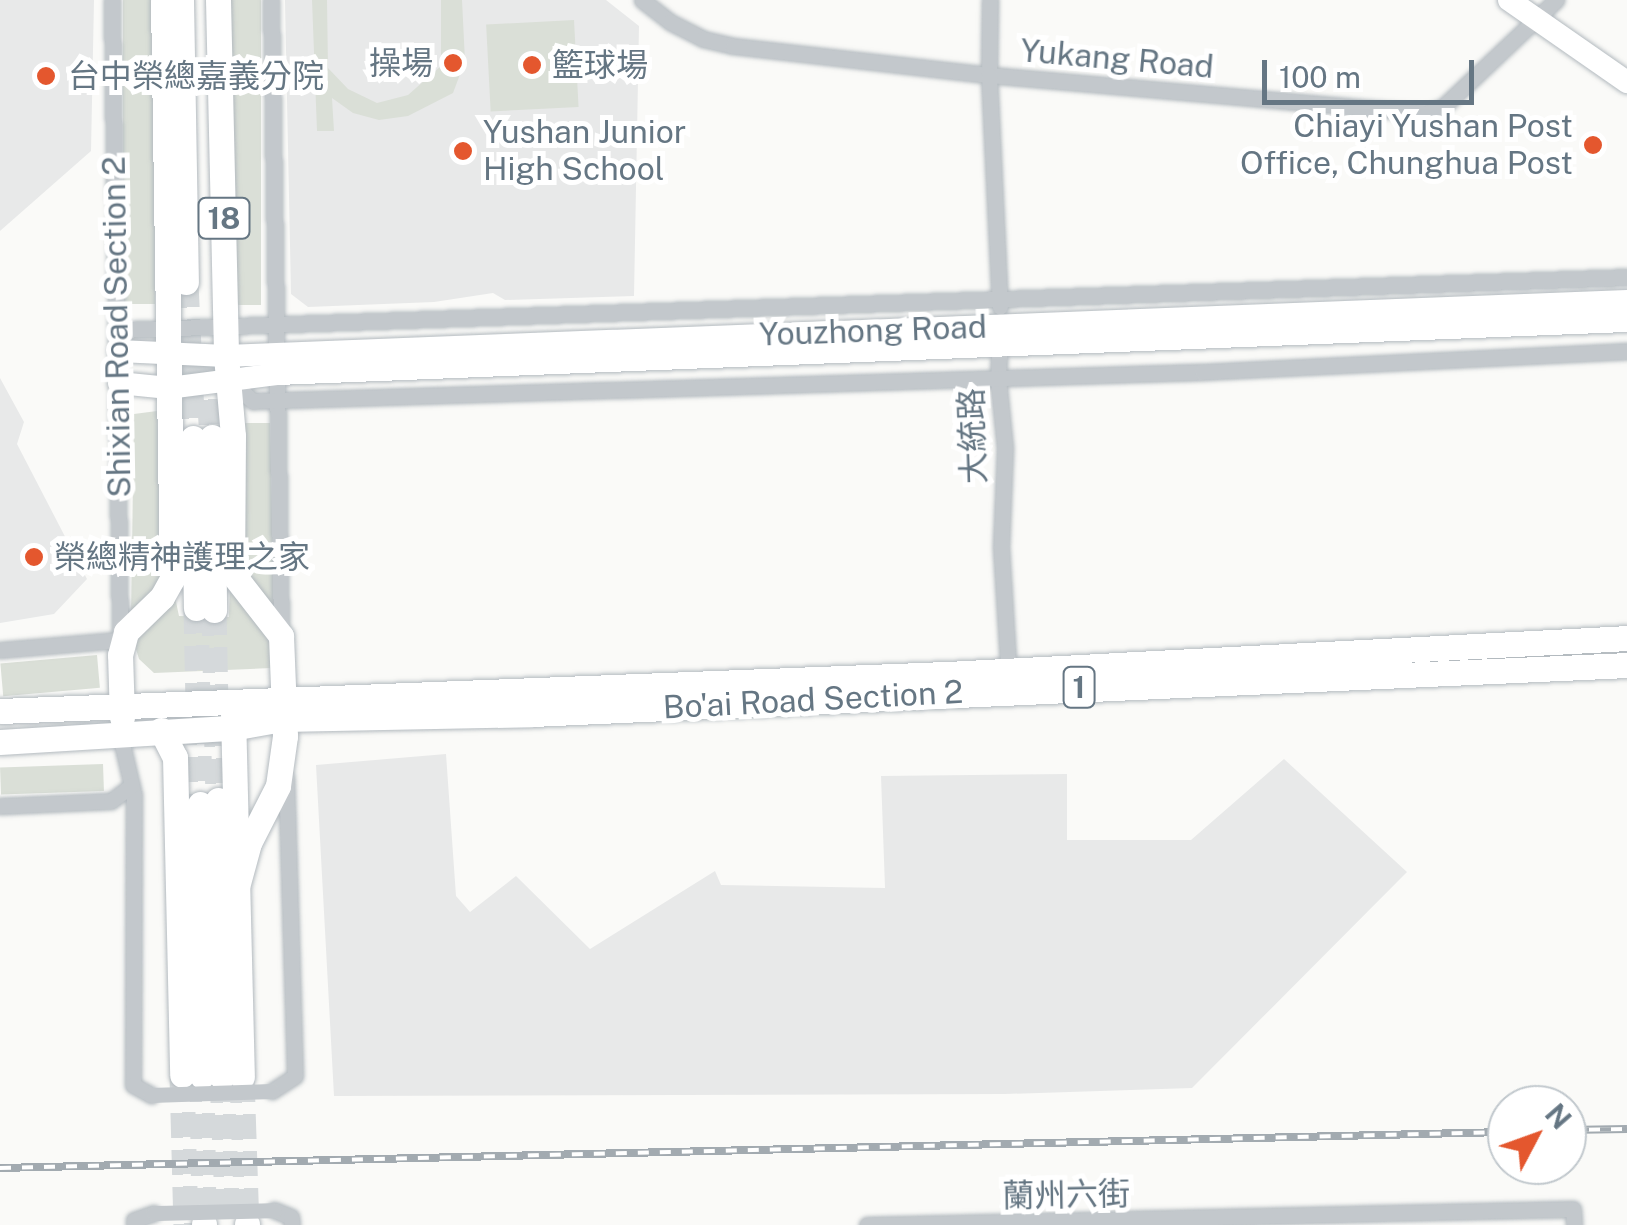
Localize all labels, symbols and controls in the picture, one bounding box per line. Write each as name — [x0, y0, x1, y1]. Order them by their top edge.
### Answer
street label: Yukang Road — [1019, 31, 1215, 87]
scale bar — [1267, 40, 1480, 102]
place label: 操場 — [369, 44, 433, 82]
place label: 籃球場 — [552, 46, 648, 84]
marker: 操場 — [442, 52, 464, 74]
marker: 籃球場 — [521, 54, 543, 76]
place label: 台中榮總嘉義分院 — [68, 57, 324, 95]
text: 100 m — [1279, 59, 1361, 95]
marker: 台中榮總嘉義分院 — [33, 63, 59, 89]
place label: Chiayi Yushan Post Office, Chunghua Post — [1240, 108, 1573, 183]
place label: Yushan Junior High School — [483, 114, 686, 189]
marker: Chiayi Yushan Post Office, Chunghua Post — [1582, 134, 1604, 156]
marker: Yushan Junior High School — [452, 140, 474, 162]
street label: Shixian Road Section 2 — [95, 156, 139, 498]
road number: 18 — [196, 193, 252, 243]
street label: Youzhong Road — [758, 308, 988, 354]
street label: 大統路 — [952, 387, 994, 485]
place label: 榮總精神護理之家 — [54, 538, 310, 576]
marker: 榮總精神護理之家 — [23, 546, 45, 568]
road number: 1 — [1062, 662, 1096, 712]
street label: Bo'ai Road Section 2 — [662, 673, 964, 727]
north arrow — [1487, 1085, 1587, 1185]
text: N — [1539, 1097, 1578, 1135]
street label: 蘭州六街 — [1002, 1175, 1130, 1215]

